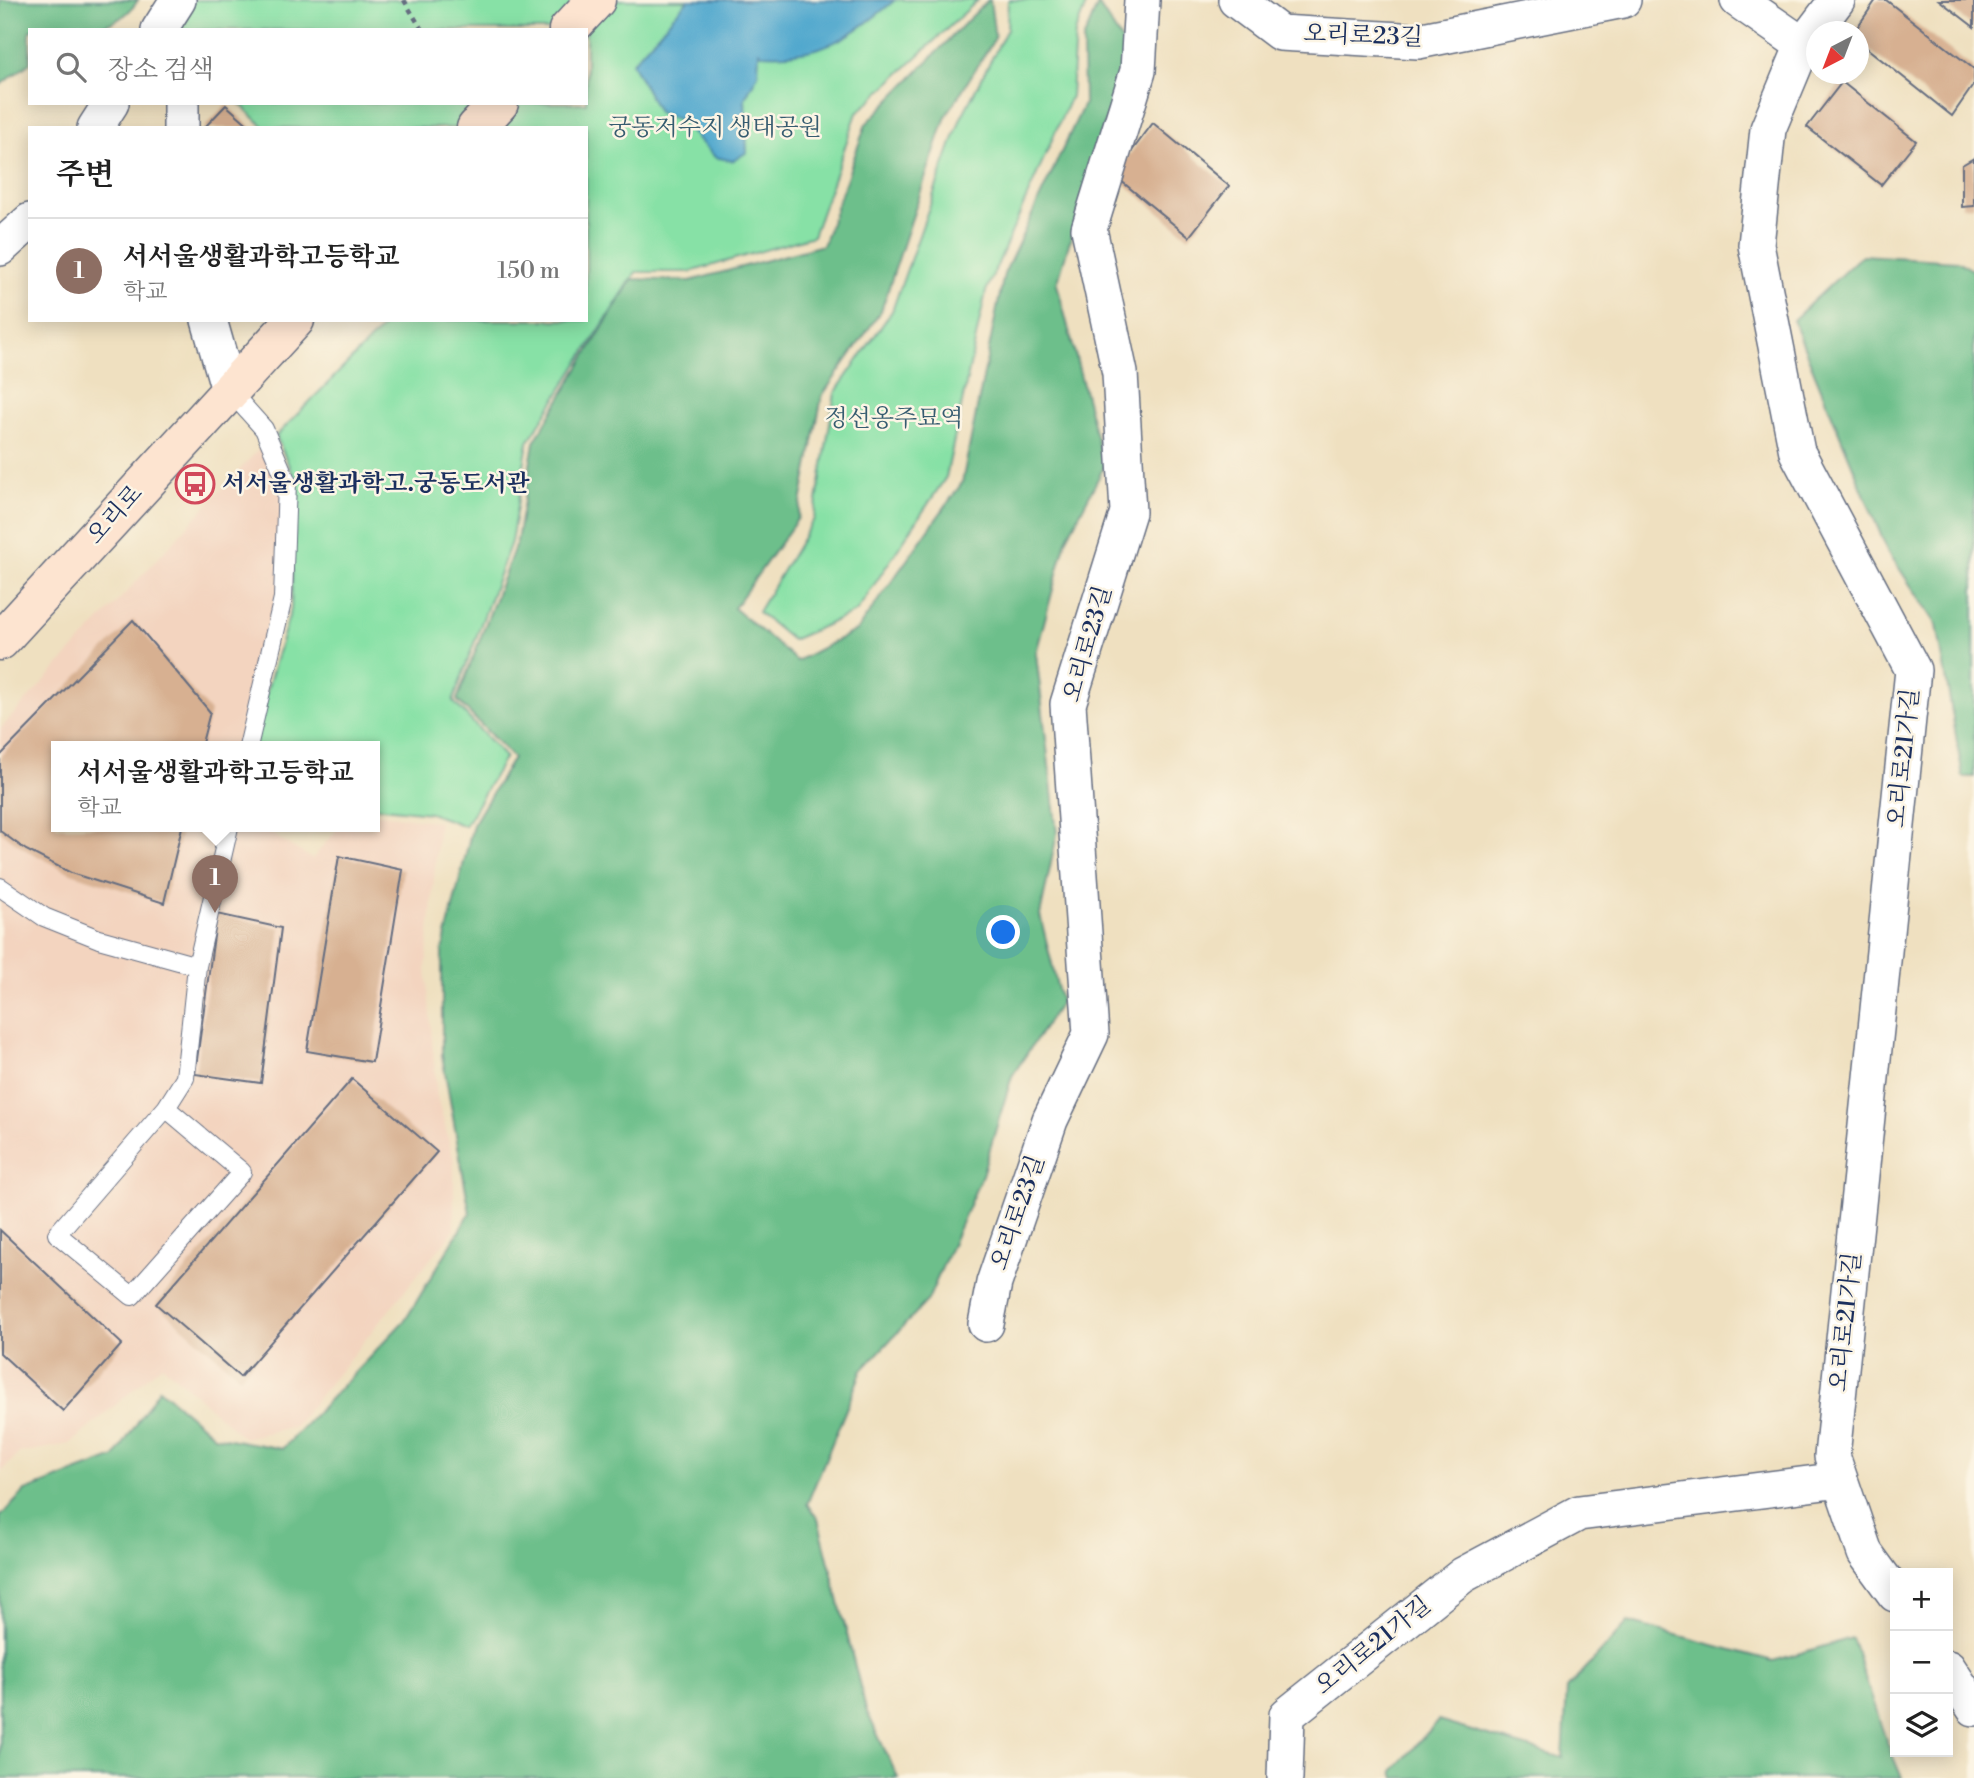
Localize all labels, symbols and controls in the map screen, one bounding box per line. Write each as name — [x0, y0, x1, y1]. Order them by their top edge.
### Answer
street label: 오리로23길 — [1303, 19, 1423, 53]
north arrow — [1806, 21, 1869, 84]
search box — [28, 28, 588, 105]
icon: search — [52, 48, 90, 86]
text: 장소 검색 — [108, 54, 214, 86]
park label: 궁동저수지 생태공원 — [608, 113, 822, 143]
text: 주변 — [56, 156, 114, 194]
text: 서서울생활과학고등학교 — [123, 241, 399, 273]
text: 1 — [73, 257, 85, 285]
text: 150 m — [497, 257, 560, 285]
text: 학교 — [123, 278, 167, 306]
park label: 정선옹주묘역 — [824, 404, 964, 434]
bus stop icon: 서서울생활과학고.궁동도서관 — [174, 463, 216, 505]
place label: 서서울생활과학고.궁동도서관 — [222, 469, 530, 499]
street label: 오리로 — [81, 479, 149, 551]
street label: 오리로23길 — [1057, 582, 1119, 706]
street label: 오리로21가길 — [1882, 687, 1926, 829]
popup — [51, 741, 380, 832]
text: 서서울생활과학고등학교 — [77, 757, 354, 789]
text: 학교 — [77, 794, 122, 822]
pin: 1 — [192, 855, 238, 913]
your location — [986, 915, 1020, 949]
street label: 오리로23길 — [984, 1152, 1052, 1274]
street label: 오리로21가길 — [1824, 1251, 1868, 1393]
map controls — [1890, 1568, 1953, 1757]
button: + — [1890, 1568, 1953, 1631]
street label: 오리로21가길 — [1309, 1590, 1437, 1702]
button: − — [1890, 1631, 1953, 1694]
button: layers — [1890, 1694, 1953, 1757]

